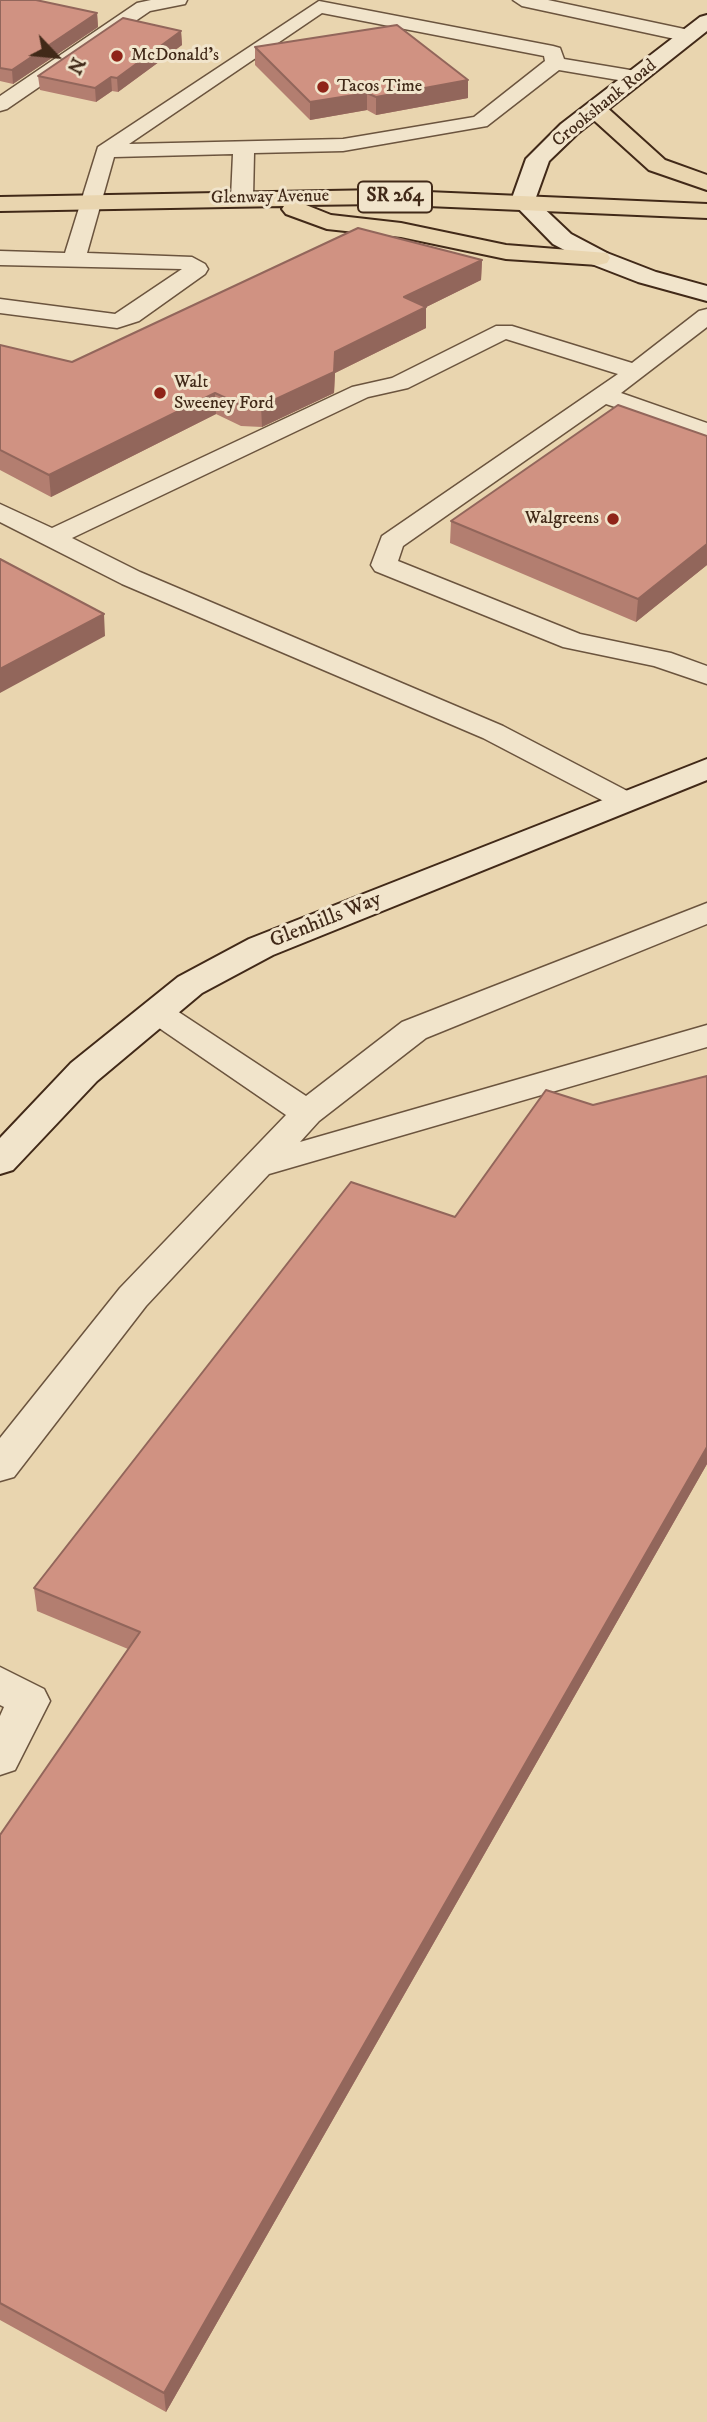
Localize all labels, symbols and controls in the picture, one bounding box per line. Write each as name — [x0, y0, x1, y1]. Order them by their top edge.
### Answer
north arrow — [21, 21, 91, 91]
place label: McDonald's — [131, 45, 219, 67]
marker: McDonald's — [109, 48, 125, 64]
text: N — [62, 53, 89, 77]
street label: Crookshank Road — [549, 55, 661, 153]
place label: Tacos Time — [337, 76, 422, 98]
marker: Tacos Time — [315, 79, 331, 95]
road number: SR 264 — [358, 182, 432, 212]
street label: Glenway Avenue — [211, 186, 329, 210]
place label: Walt Sweeney Ford — [174, 372, 274, 414]
marker: Walt Sweeney Ford — [152, 385, 168, 401]
place label: Walgreens — [525, 508, 599, 530]
marker: Walgreens — [605, 511, 621, 527]
street label: Glenhills Way — [267, 887, 385, 955]

